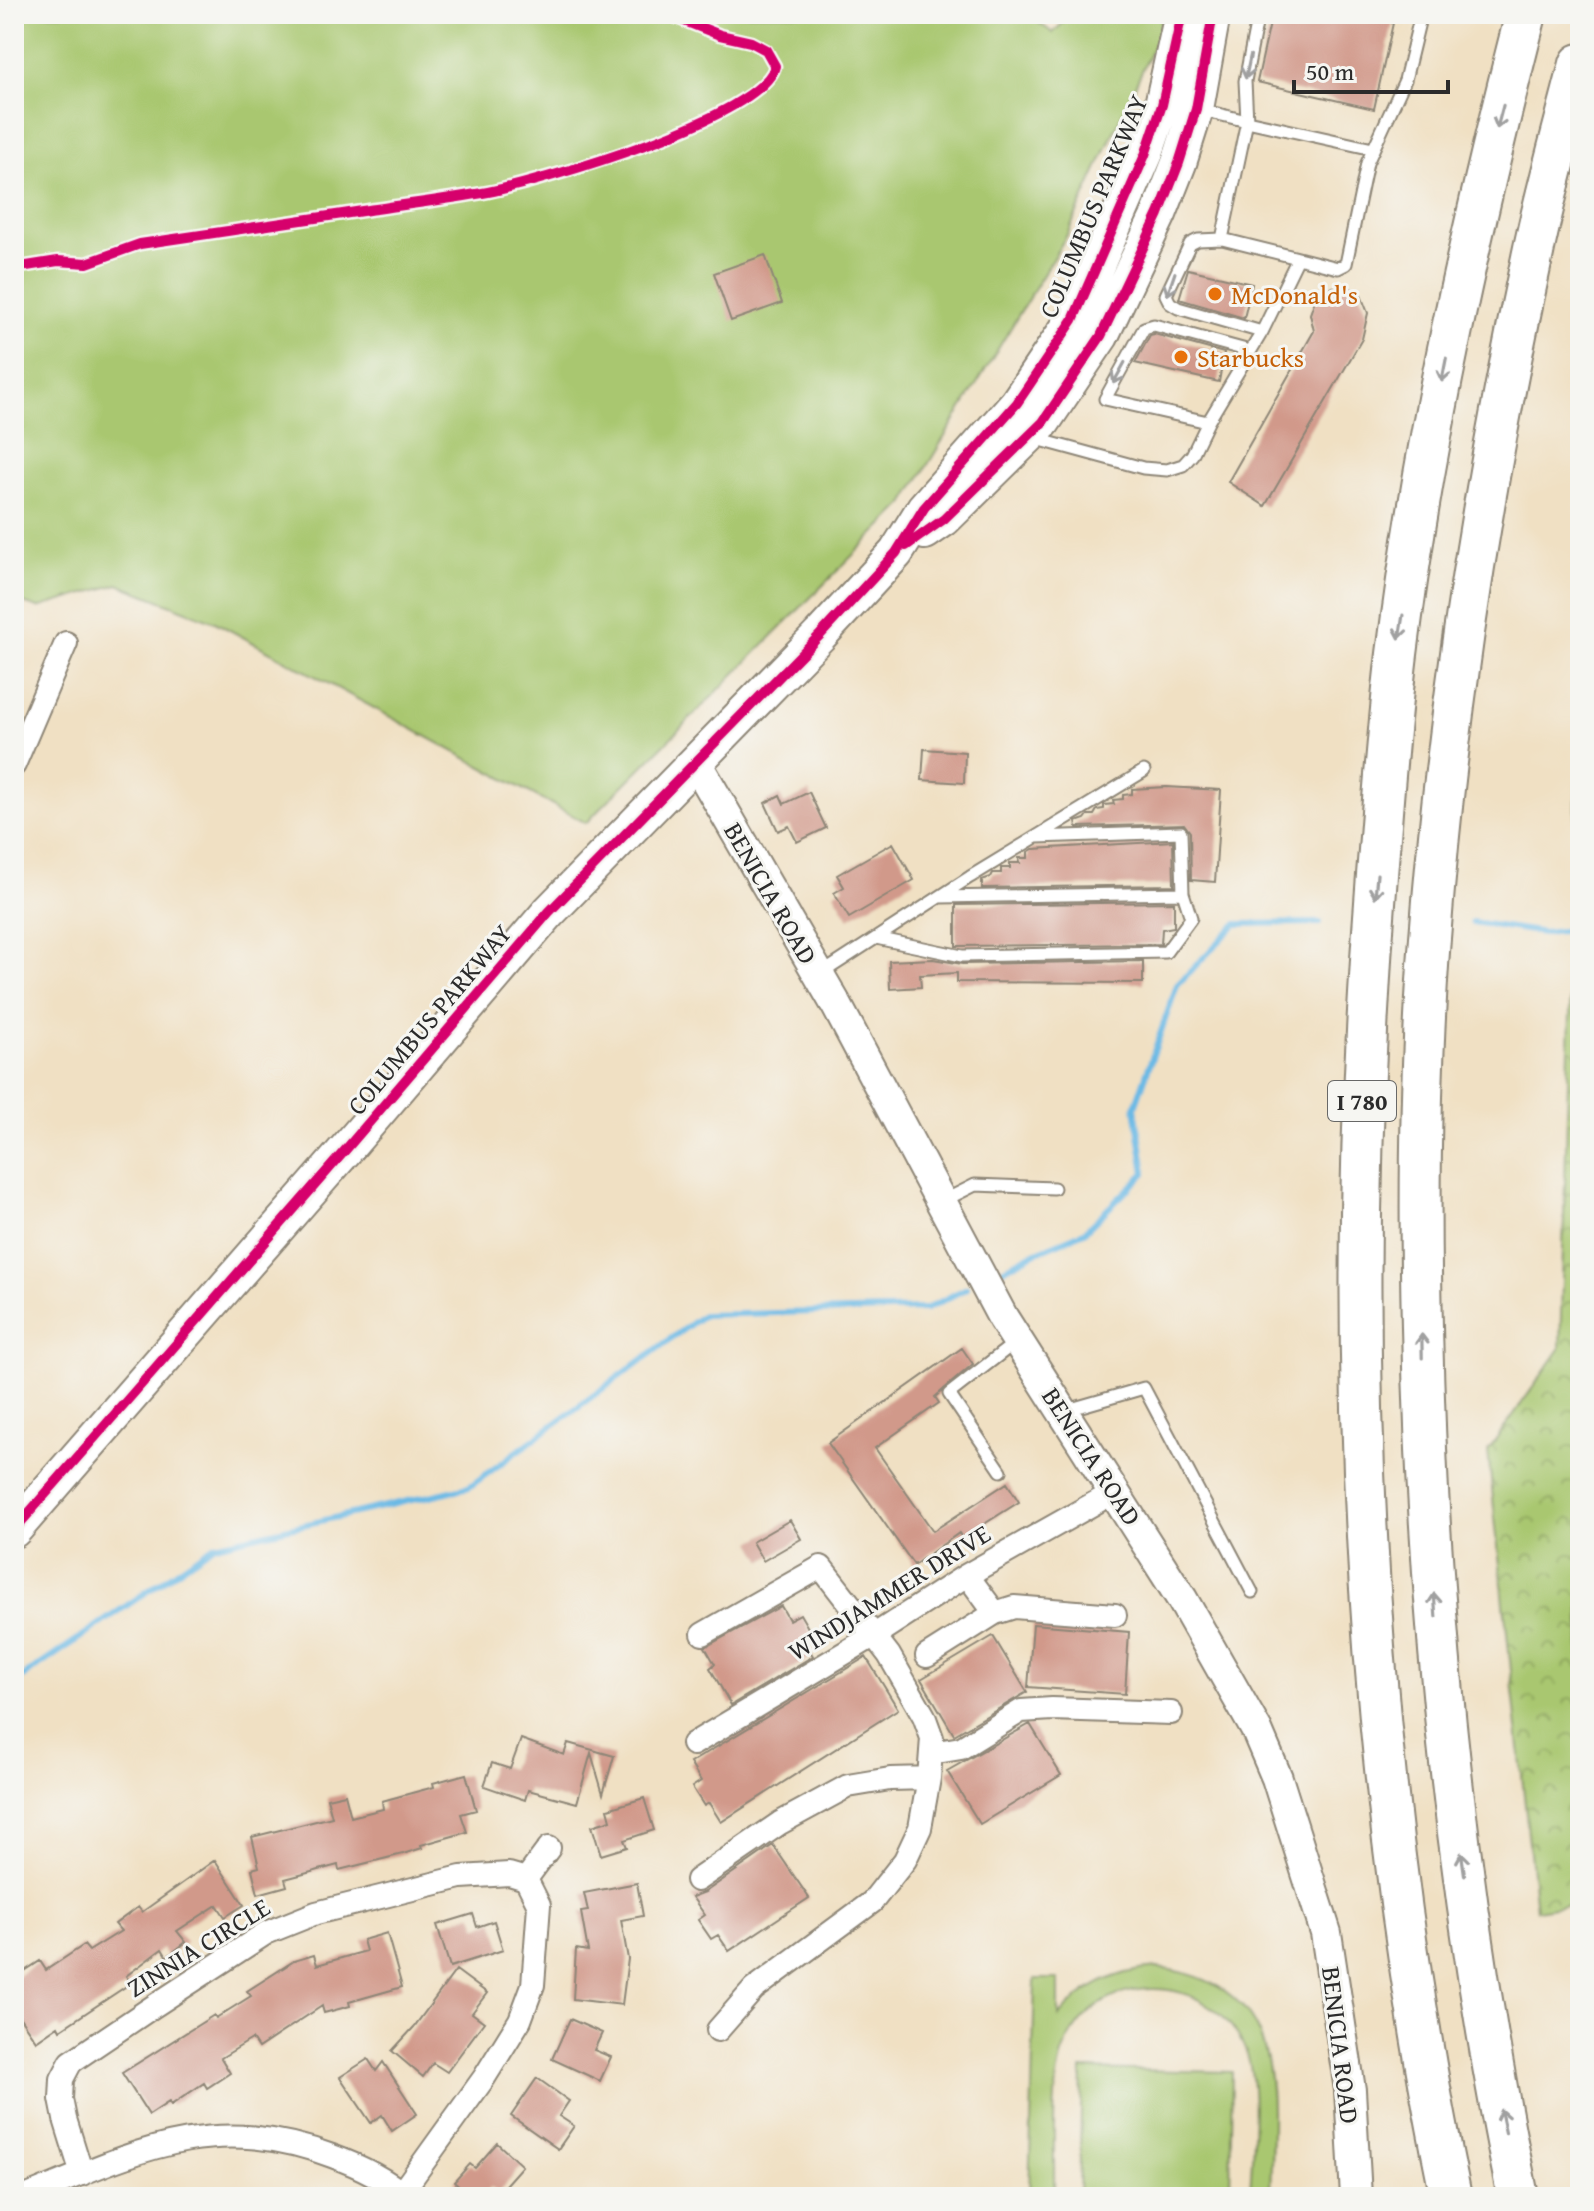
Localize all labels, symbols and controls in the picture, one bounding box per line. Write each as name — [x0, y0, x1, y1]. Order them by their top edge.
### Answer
scale bar — [1294, 44, 1448, 94]
one-way arrow — [1240, 54, 1255, 79]
text: 50 m — [1306, 54, 1354, 89]
street label: COLUMBUS PARKWAY — [1028, 88, 1158, 324]
one-way arrow — [1491, 103, 1506, 129]
one-way arrow — [1163, 271, 1178, 296]
place label: McDonald's — [1231, 275, 1358, 314]
marker: McDonald's — [1206, 285, 1224, 303]
place label: Starbucks — [1197, 338, 1304, 377]
marker: Starbucks — [1172, 348, 1190, 366]
one-way arrow — [1436, 357, 1451, 383]
one-way arrow — [1111, 361, 1127, 384]
one-way arrow — [1393, 614, 1408, 639]
street label: BENICIA ROAD — [715, 815, 827, 971]
one-way arrow — [1368, 872, 1383, 899]
street label: COLUMBUS PARKWAY — [337, 915, 521, 1123]
road number: I 780 — [1328, 1081, 1396, 1121]
one-way arrow — [1415, 1333, 1430, 1360]
street label: BENICIA ROAD — [1033, 1379, 1151, 1533]
street label: WINDJAMMER DRIVE — [780, 1514, 998, 1670]
one-way arrow — [1427, 1592, 1442, 1619]
one-way arrow — [1455, 1852, 1470, 1877]
street label: ZINNIA CIRCLE — [119, 1887, 277, 2007]
street label: BENICIA ROAD — [1312, 1964, 1370, 2126]
one-way arrow — [1494, 2108, 1509, 2134]

